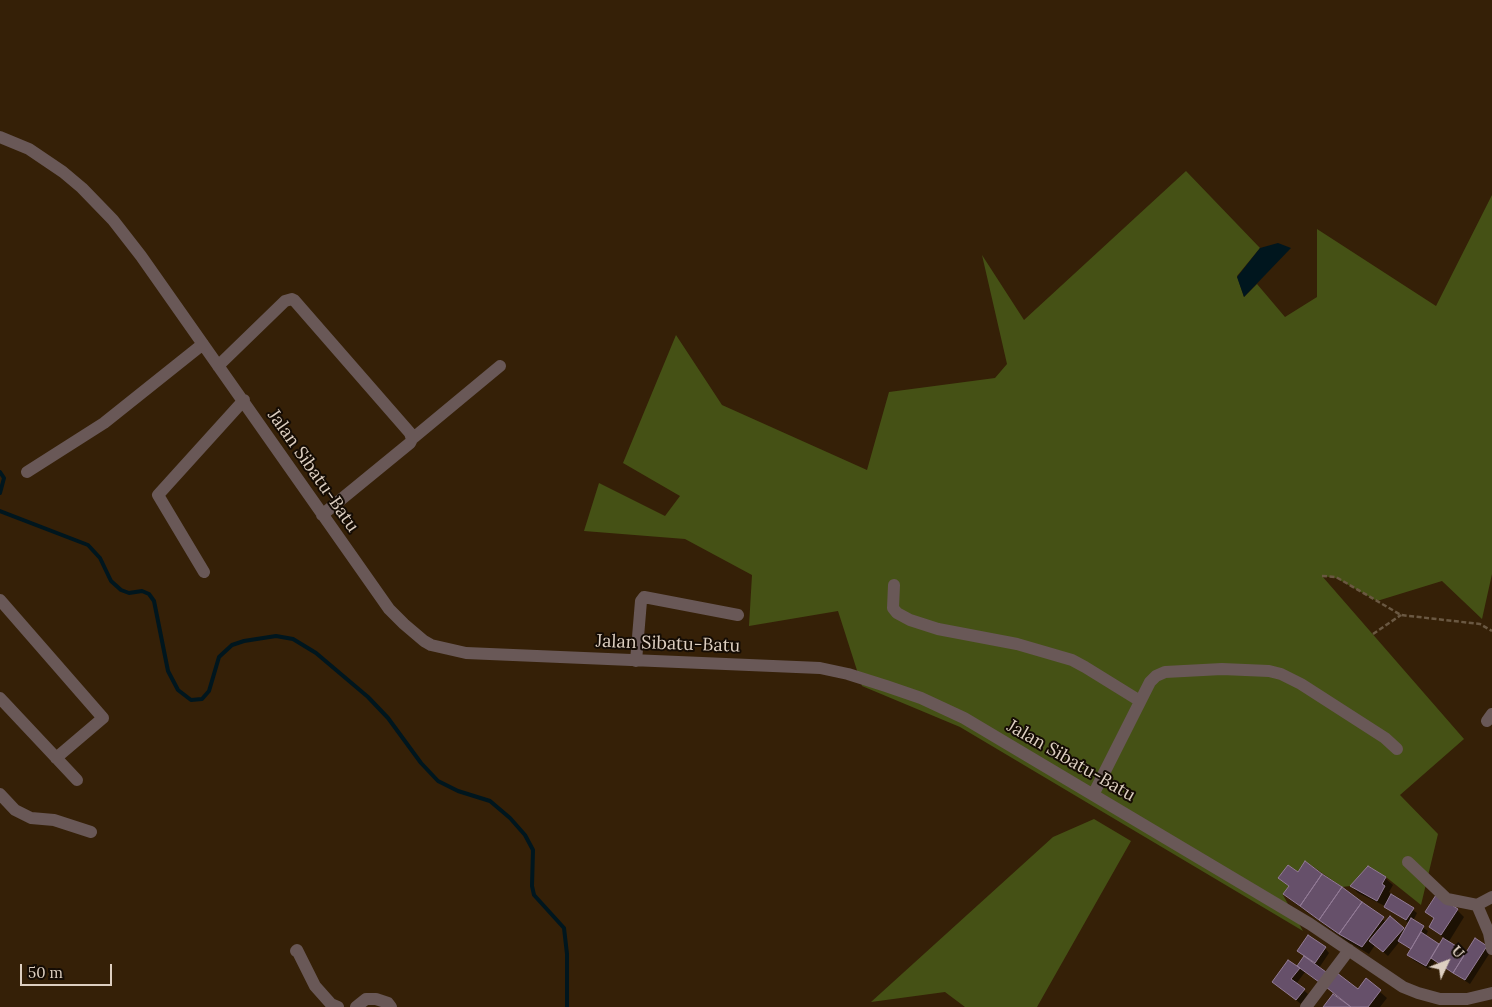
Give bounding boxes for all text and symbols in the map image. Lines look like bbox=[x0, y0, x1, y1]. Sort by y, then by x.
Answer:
street label: Jalan Sibatu-Batu bbox=[263, 406, 363, 536]
street label: Jalan Sibatu-Batu bbox=[595, 631, 741, 657]
street label: Jalan Sibatu-Batu bbox=[1003, 715, 1139, 807]
north arrow bbox=[1422, 937, 1472, 987]
text: U bbox=[1448, 942, 1468, 962]
scale bar bbox=[22, 954, 115, 986]
text: 50 m bbox=[28, 963, 63, 982]

